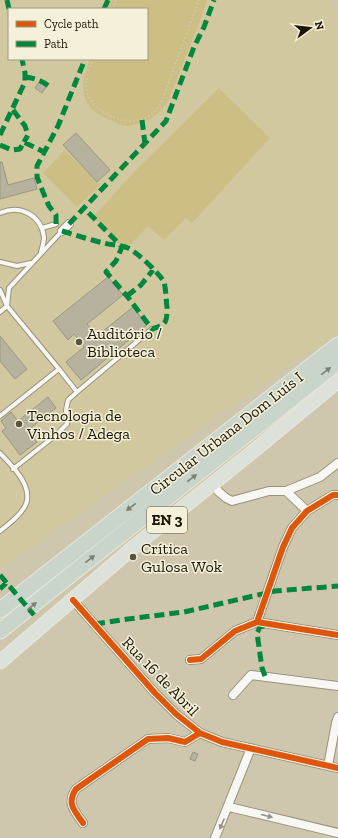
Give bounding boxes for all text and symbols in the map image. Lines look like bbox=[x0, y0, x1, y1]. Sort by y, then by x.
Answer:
legend bbox=[8, 8, 148, 60]
north arrow bbox=[290, 8, 330, 48]
text: Cycle path bbox=[44, 17, 99, 31]
text: N bbox=[312, 20, 327, 32]
text: Path bbox=[44, 37, 68, 51]
place label: Auditório / Biblioteca bbox=[87, 324, 163, 361]
marker: Auditório / Biblioteca bbox=[74, 337, 84, 347]
one-way arrow bbox=[321, 366, 332, 375]
street label: Circular Urbana Dom Luís I bbox=[146, 368, 307, 499]
place label: Tecnologia de Vinhos / Adega bbox=[26, 406, 130, 443]
marker: Tecnologia de Vinhos / Adega bbox=[14, 419, 24, 429]
one-way arrow bbox=[186, 473, 197, 482]
one-way arrow bbox=[126, 503, 137, 511]
road number: EN 3 bbox=[147, 507, 187, 533]
place label: Crítica Gulosa Wok bbox=[141, 539, 223, 576]
marker: Crítica Gulosa Wok bbox=[128, 552, 138, 562]
one-way arrow bbox=[84, 554, 95, 563]
one-way arrow bbox=[26, 601, 37, 610]
street label: Rua 16 de Abril bbox=[118, 633, 203, 720]
one-way arrow bbox=[261, 813, 273, 819]
one-way arrow bbox=[218, 818, 224, 830]

